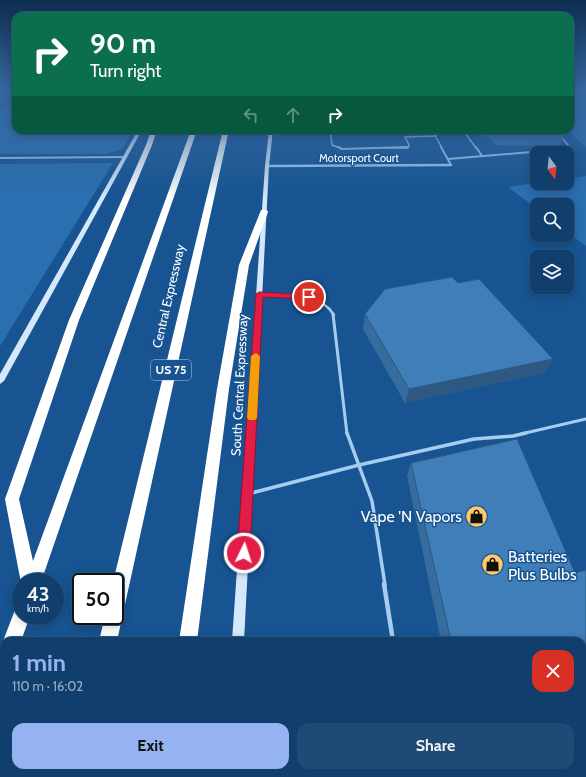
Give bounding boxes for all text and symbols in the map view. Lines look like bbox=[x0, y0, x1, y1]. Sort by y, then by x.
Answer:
text: 90 m bbox=[90, 26, 156, 60]
icon: right bbox=[24, 28, 76, 80]
text: Turn right bbox=[90, 60, 161, 82]
icon: left bbox=[240, 104, 262, 126]
icon: ahead bbox=[282, 104, 304, 126]
icon: right bbox=[324, 104, 346, 126]
north arrow bbox=[530, 146, 574, 190]
map controls bbox=[530, 146, 574, 294]
street label: Motorsport Court bbox=[319, 151, 399, 165]
button: search bbox=[530, 198, 574, 242]
street label: Central Expressway bbox=[148, 242, 188, 350]
button: layers bbox=[530, 250, 574, 294]
pin bbox=[292, 280, 326, 314]
icon: arrive bbox=[298, 286, 320, 308]
street label: South Central Expressway bbox=[227, 313, 251, 456]
road number: US 75 bbox=[151, 360, 191, 380]
shop icon: Vape 'N Vapors bbox=[464, 503, 490, 529]
place label: Vape 'N Vapors bbox=[361, 507, 462, 526]
position arrow bbox=[223, 532, 265, 574]
place label: Batteries Plus Bulbs bbox=[508, 547, 577, 584]
shop icon: Batteries Plus Bulbs bbox=[480, 552, 506, 578]
speed limit sign: 50 bbox=[72, 573, 124, 625]
text: 43 bbox=[26, 582, 50, 606]
text: km/h bbox=[27, 602, 49, 615]
text: 1 min bbox=[12, 648, 66, 677]
button: close bbox=[532, 650, 574, 692]
text: 110 m · 16:02 bbox=[12, 678, 83, 694]
button: Exit bbox=[12, 723, 289, 769]
button: Share bbox=[297, 723, 574, 769]

